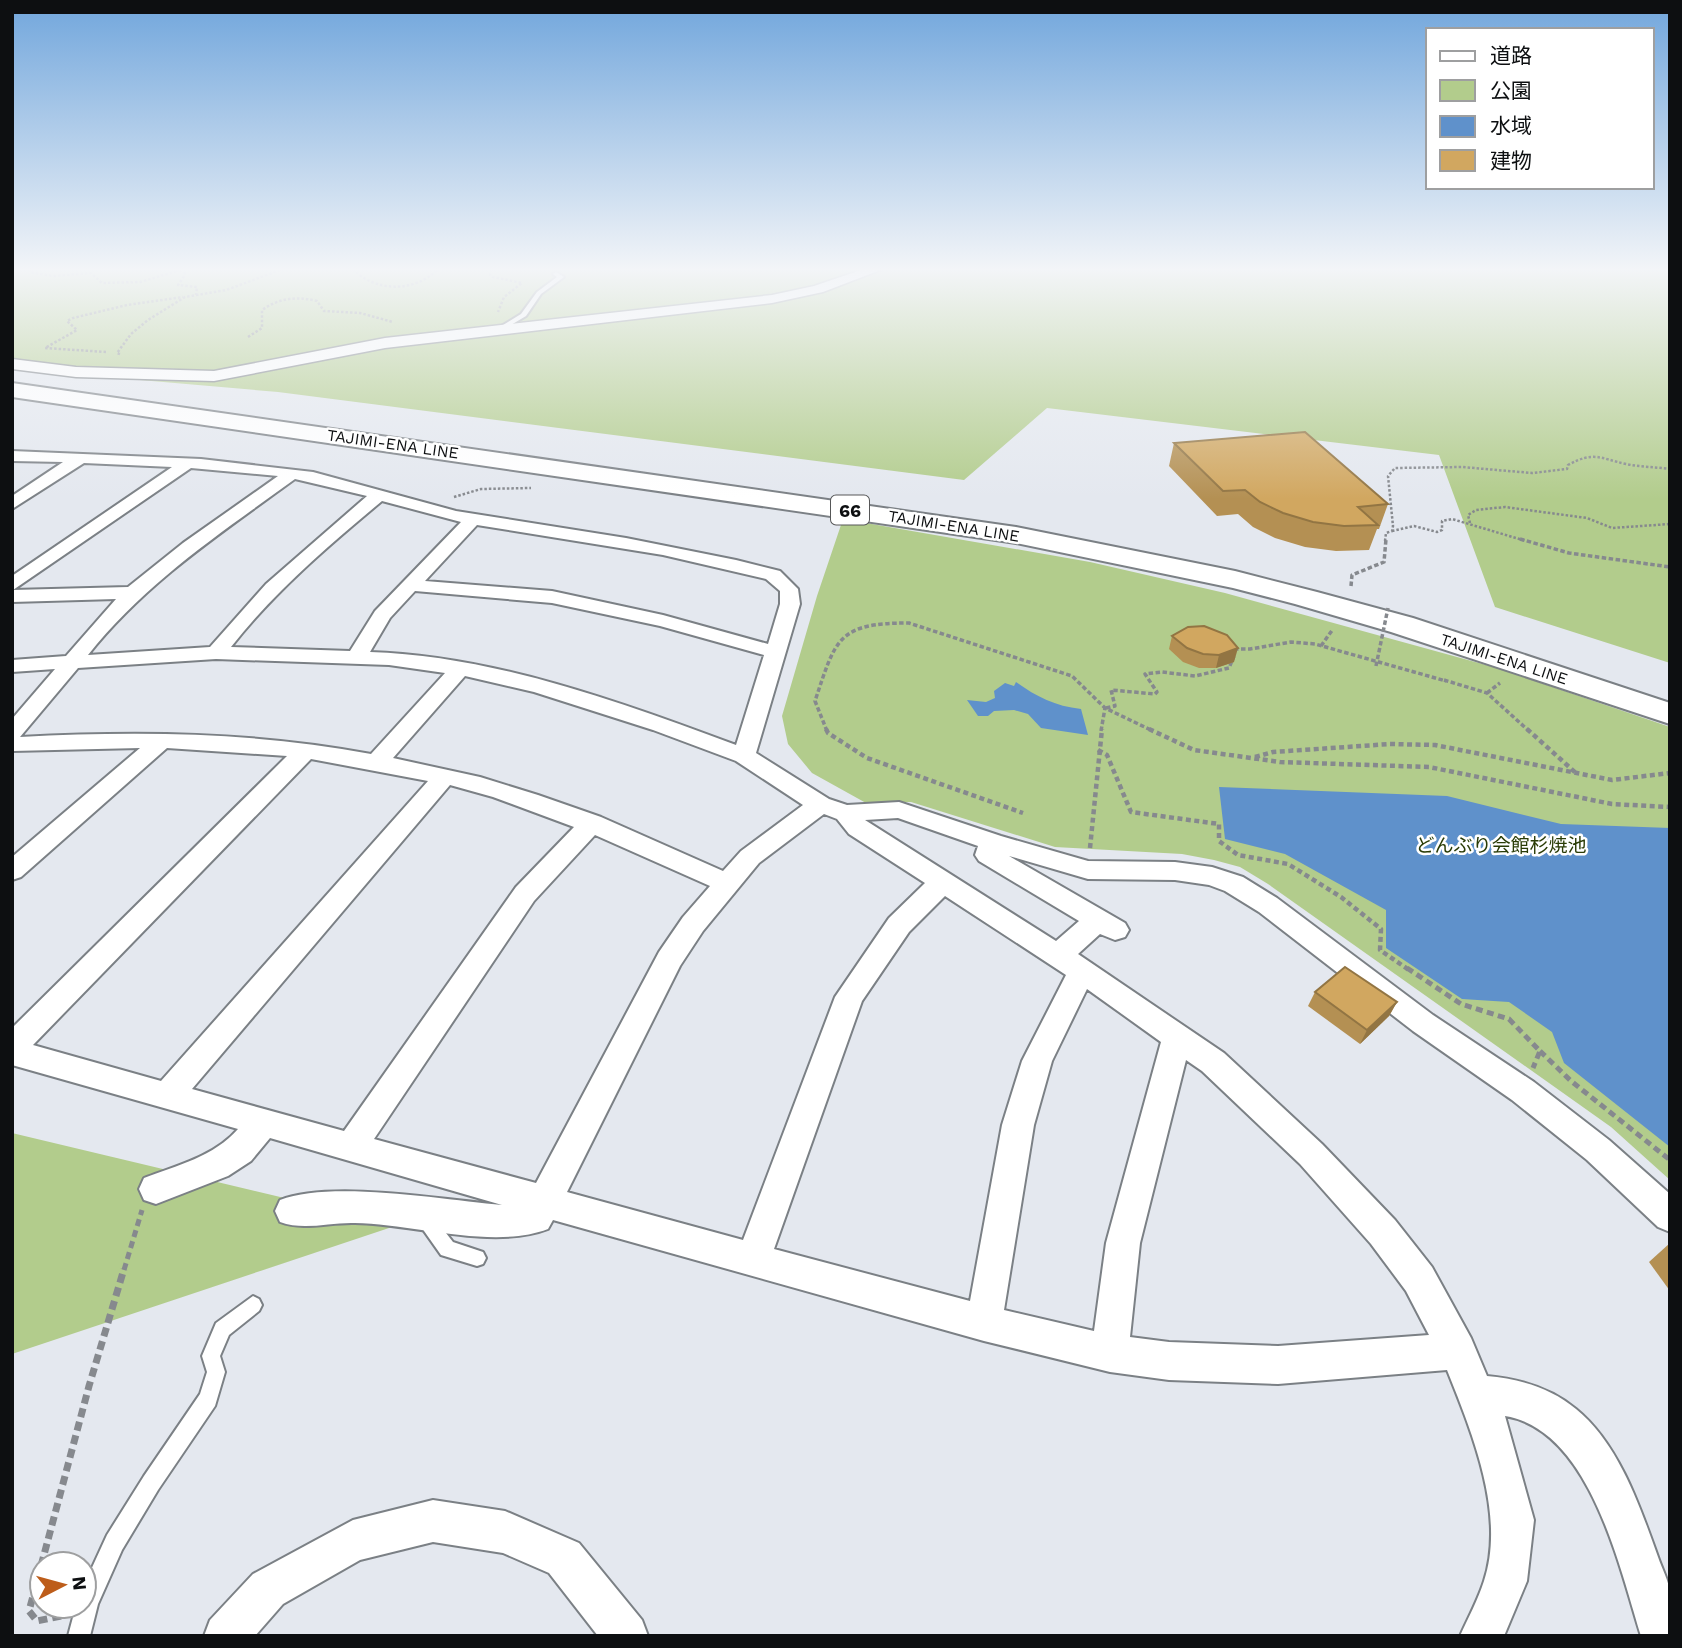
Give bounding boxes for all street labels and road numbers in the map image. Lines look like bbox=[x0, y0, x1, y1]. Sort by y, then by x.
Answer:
street label: TAJIMI-ENA LINE bbox=[326, 425, 460, 463]
road number: 66 bbox=[831, 496, 869, 524]
street label: TAJIMI-ENA LINE bbox=[887, 506, 1021, 546]
street label: TAJIMI-ENA LINE bbox=[1438, 629, 1570, 689]

